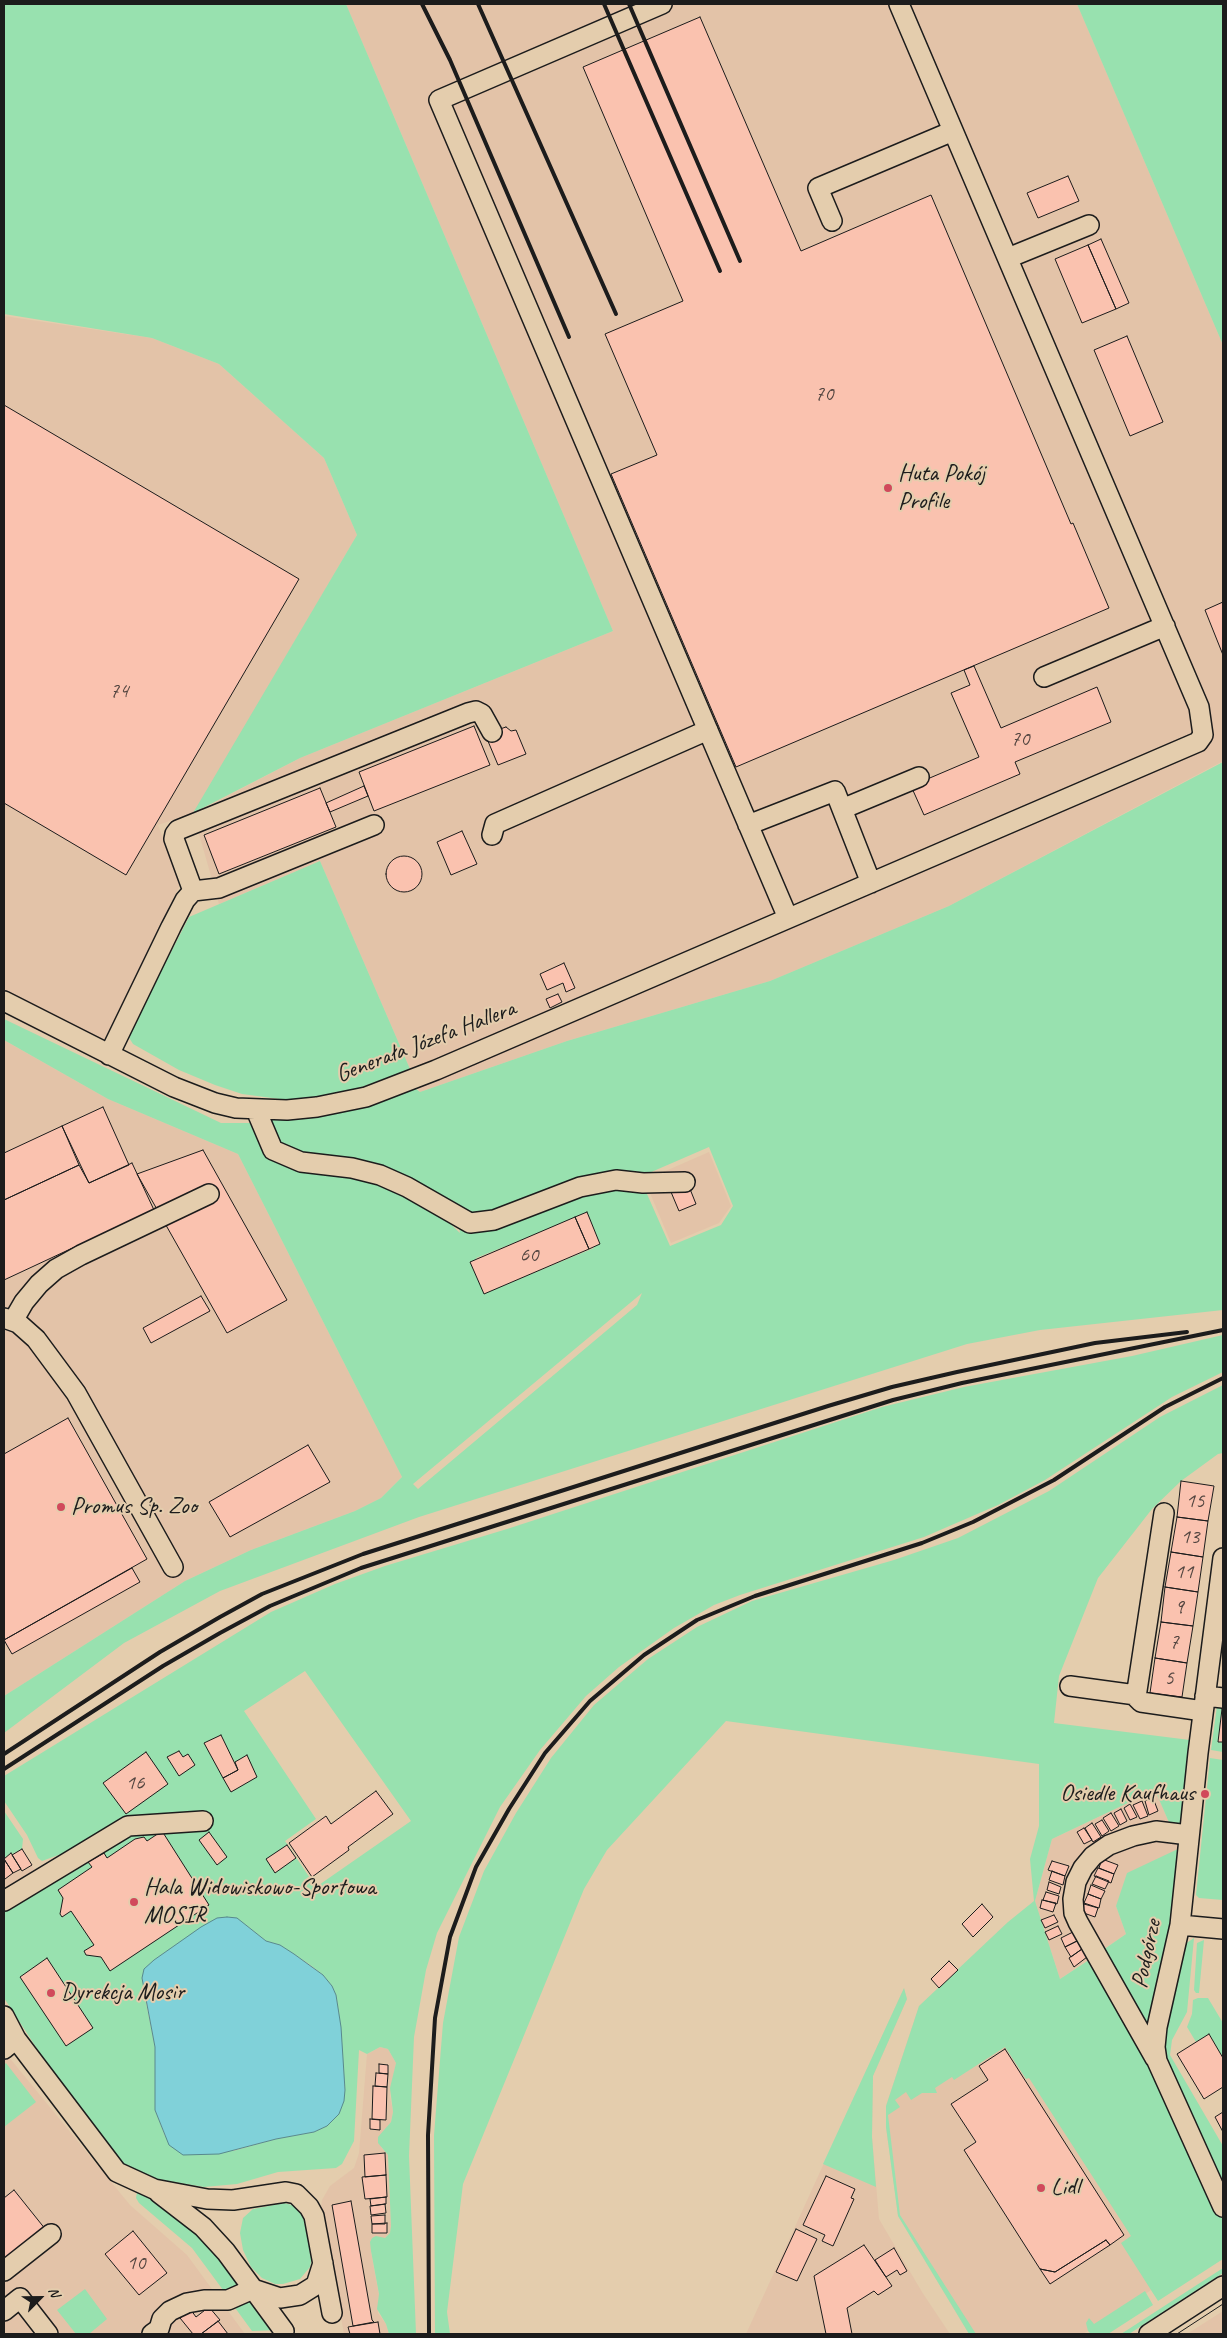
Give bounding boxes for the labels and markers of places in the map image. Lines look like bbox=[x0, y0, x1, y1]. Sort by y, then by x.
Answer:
place label: Huta Pokój Profile bbox=[898, 460, 985, 516]
marker: Huta Pokój Profile bbox=[882, 482, 894, 494]
place label: Promus Sp. Zoo bbox=[71, 1493, 197, 1521]
marker: Promus Sp. Zoo bbox=[55, 1501, 67, 1513]
place label: Osiedle Kaufhaus bbox=[1060, 1780, 1195, 1808]
marker: Osiedle Kaufhaus bbox=[1199, 1788, 1211, 1800]
place label: Hala Widowiskowo-Sportowa MOSIR bbox=[144, 1874, 376, 1930]
marker: Hala Widowiskowo-Sportowa MOSIR bbox=[128, 1896, 140, 1908]
place label: Dyrekcja Mosir bbox=[61, 1979, 184, 2007]
marker: Dyrekcja Mosir bbox=[45, 1987, 57, 1999]
place label: Lidl bbox=[1051, 2174, 1079, 2202]
marker: Lidl bbox=[1035, 2182, 1047, 2194]

